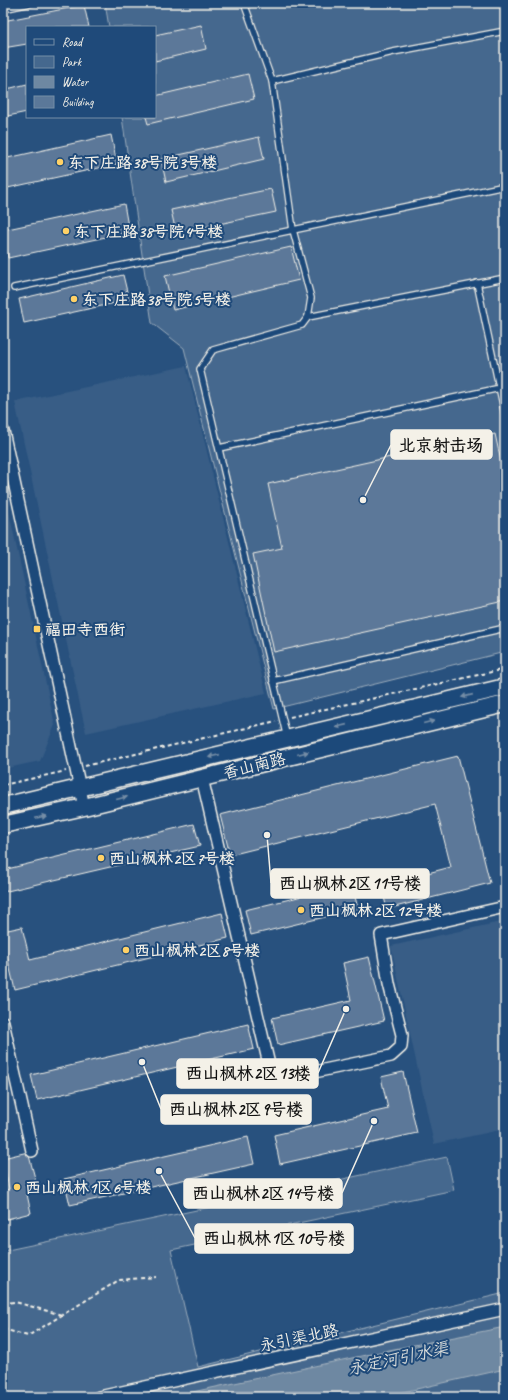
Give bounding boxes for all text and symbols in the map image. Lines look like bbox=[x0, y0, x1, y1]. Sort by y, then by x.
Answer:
legend bbox=[26, 26, 156, 118]
text: Road bbox=[62, 34, 84, 50]
text: Park bbox=[62, 54, 83, 70]
text: Water bbox=[62, 74, 90, 90]
text: Building bbox=[62, 94, 94, 110]
place label: 东下庄路38号院3号楼 bbox=[68, 153, 218, 173]
marker: 东下庄路38号院3号楼 bbox=[55, 157, 65, 167]
place label: 东下庄路38号院4号楼 bbox=[74, 222, 224, 242]
marker: 东下庄路38号院4号楼 bbox=[61, 226, 71, 236]
place label: 东下庄路38号院5号楼 bbox=[82, 290, 231, 310]
marker: 东下庄路38号院5号楼 bbox=[69, 294, 79, 304]
callout: 北京射击场 bbox=[391, 430, 492, 459]
text: 北京射击场 bbox=[399, 435, 484, 456]
place label: 福田寺西街 bbox=[45, 620, 125, 640]
marker: 福田寺西街 bbox=[32, 624, 42, 634]
one-way arrow bbox=[461, 693, 473, 699]
one-way arrow bbox=[423, 719, 435, 725]
one-way arrow bbox=[334, 723, 347, 729]
street label: 香山南路 bbox=[221, 749, 288, 783]
one-way arrow bbox=[296, 750, 309, 756]
one-way arrow bbox=[208, 753, 220, 759]
one-way arrow bbox=[116, 795, 128, 801]
one-way arrow bbox=[35, 813, 47, 819]
place label: 西山枫林2区7号楼 bbox=[109, 849, 235, 869]
marker: 西山枫林2区7号楼 bbox=[96, 853, 106, 863]
callout: 西山枫林2区11号楼 bbox=[271, 869, 429, 898]
text: 西山枫林2区11号楼 bbox=[279, 873, 421, 894]
place label: 西山枫林2区12号楼 bbox=[309, 901, 443, 921]
marker: 西山枫林2区12号楼 bbox=[296, 905, 306, 915]
place label: 西山枫林2区8号楼 bbox=[134, 941, 260, 961]
marker: 西山枫林2区8号楼 bbox=[121, 945, 131, 955]
callout: 西山枫林2区13楼 bbox=[177, 1059, 318, 1088]
text: 西山枫林2区13楼 bbox=[186, 1063, 310, 1084]
callout: 西山枫林2区9号楼 bbox=[161, 1095, 311, 1124]
text: 西山枫林2区9号楼 bbox=[169, 1099, 303, 1120]
place label: 西山枫林1区6号楼 bbox=[25, 1178, 152, 1198]
callout: 西山枫林2区14号楼 bbox=[184, 1179, 342, 1208]
marker: 西山枫林1区6号楼 bbox=[12, 1182, 22, 1192]
text: 西山枫林2区14号楼 bbox=[192, 1183, 334, 1204]
callout: 西山枫林1区10号楼 bbox=[195, 1224, 353, 1253]
text: 西山枫林1区10号楼 bbox=[203, 1228, 345, 1249]
street label: 永引渠北路 bbox=[258, 1320, 340, 1356]
water label: 永定河引水渠 bbox=[346, 1337, 452, 1379]

